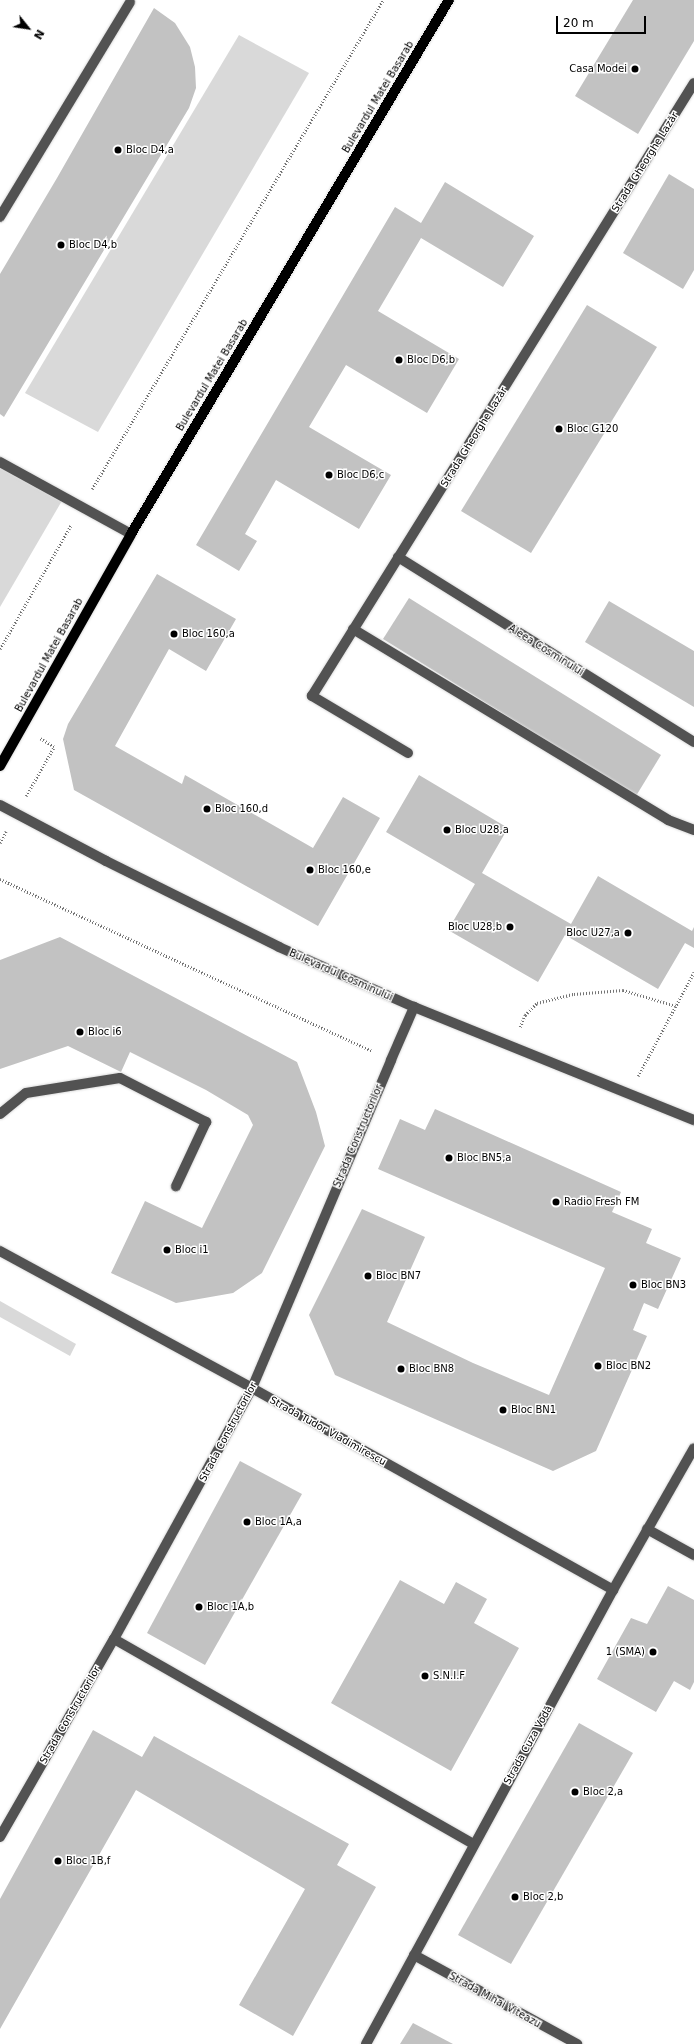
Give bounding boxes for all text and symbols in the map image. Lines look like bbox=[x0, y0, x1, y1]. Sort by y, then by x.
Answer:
north arrow bbox=[8, 8, 48, 48]
scale bar bbox=[558, 8, 648, 34]
text: 20 m bbox=[563, 16, 594, 30]
text: N bbox=[31, 27, 47, 41]
street label: Bulevardul Matei Basarab bbox=[340, 39, 416, 155]
place label: Casa Modei bbox=[569, 63, 627, 75]
marker: Casa Modei bbox=[630, 64, 640, 74]
street label: Strada Gheorghe Lazăr bbox=[609, 110, 681, 214]
place label: Bloc D4,a bbox=[126, 144, 174, 156]
marker: Bloc D4,a bbox=[113, 145, 123, 155]
place label: Bloc D4,b bbox=[69, 239, 117, 251]
marker: Bloc D4,b bbox=[56, 240, 66, 250]
street label: Bulevardul Matei Basarab bbox=[174, 317, 250, 433]
place label: Bloc D6,b bbox=[407, 354, 455, 366]
marker: Bloc D6,b bbox=[394, 355, 404, 365]
street label: Strada Gheorghe Lazăr bbox=[438, 385, 510, 489]
place label: Bloc G120 bbox=[567, 423, 618, 435]
marker: Bloc G120 bbox=[554, 424, 564, 434]
place label: Bloc D6,c bbox=[337, 469, 384, 481]
marker: Bloc D6,c bbox=[324, 470, 334, 480]
street label: Bulevardul Matei Basarab bbox=[13, 596, 85, 714]
street label: Aleea Cosminului bbox=[506, 622, 586, 678]
place label: Bloc 160,a bbox=[182, 628, 235, 640]
marker: Bloc 160,a bbox=[169, 629, 179, 639]
place label: Bloc 160,d bbox=[215, 803, 268, 815]
marker: Bloc 160,d bbox=[202, 804, 212, 814]
place label: Bloc U28,a bbox=[455, 824, 509, 836]
marker: Bloc U28,a bbox=[442, 825, 452, 835]
place label: Bloc 160,e bbox=[318, 864, 371, 876]
marker: Bloc 160,e bbox=[305, 865, 315, 875]
place label: Bloc U28,b bbox=[448, 921, 502, 933]
marker: Bloc U28,b bbox=[505, 922, 515, 932]
place label: Bloc U27,a bbox=[566, 927, 620, 939]
marker: Bloc U27,a bbox=[623, 928, 633, 938]
street label: Bulevardul Cosminului bbox=[287, 947, 395, 1003]
place label: Bloc i6 bbox=[88, 1026, 122, 1038]
marker: Bloc i6 bbox=[75, 1027, 85, 1037]
street label: Strada Constructorilor bbox=[331, 1083, 385, 1189]
place label: Bloc BN5,a bbox=[457, 1152, 511, 1164]
marker: Bloc BN5,a bbox=[444, 1153, 454, 1163]
place label: Radio Fresh FM bbox=[564, 1196, 639, 1208]
marker: Radio Fresh FM bbox=[551, 1197, 561, 1207]
place label: Bloc i1 bbox=[175, 1244, 209, 1256]
marker: Bloc i1 bbox=[162, 1245, 172, 1255]
place label: Bloc BN7 bbox=[376, 1270, 421, 1282]
marker: Bloc BN7 bbox=[363, 1271, 373, 1281]
place label: Bloc BN3 bbox=[641, 1279, 686, 1291]
marker: Bloc BN3 bbox=[628, 1280, 638, 1290]
place label: Bloc BN2 bbox=[606, 1360, 651, 1372]
marker: Bloc BN2 bbox=[593, 1361, 603, 1371]
place label: Bloc BN8 bbox=[409, 1363, 454, 1375]
marker: Bloc BN8 bbox=[396, 1364, 406, 1374]
street label: Strada Constructorilor bbox=[197, 1380, 259, 1484]
street label: Strada Tudor Vladimirescu bbox=[268, 1394, 388, 1468]
place label: Bloc BN1 bbox=[511, 1404, 556, 1416]
marker: Bloc BN1 bbox=[498, 1405, 508, 1415]
place label: Bloc 1A,a bbox=[255, 1516, 302, 1528]
marker: Bloc 1A,a bbox=[242, 1517, 252, 1527]
place label: Bloc 1A,b bbox=[207, 1601, 254, 1613]
marker: Bloc 1A,b bbox=[194, 1602, 204, 1612]
place label: 1 (SMA) bbox=[606, 1646, 645, 1658]
marker: 1 (SMA) bbox=[648, 1647, 658, 1657]
street label: Strada Constructorilor bbox=[37, 1664, 103, 1766]
place label: S.N.I.F bbox=[433, 1670, 465, 1682]
marker: S.N.I.F bbox=[420, 1671, 430, 1681]
street label: Strada Cuza Vodă bbox=[501, 1703, 555, 1787]
place label: Bloc 2,a bbox=[583, 1786, 623, 1798]
marker: Bloc 2,a bbox=[570, 1787, 580, 1797]
place label: Bloc 1B,f bbox=[66, 1855, 110, 1867]
marker: Bloc 1B,f bbox=[53, 1856, 63, 1866]
place label: Bloc 2,b bbox=[523, 1891, 563, 1903]
marker: Bloc 2,b bbox=[510, 1892, 520, 1902]
street label: Strada Mihai Viteazu bbox=[447, 1970, 543, 2030]

